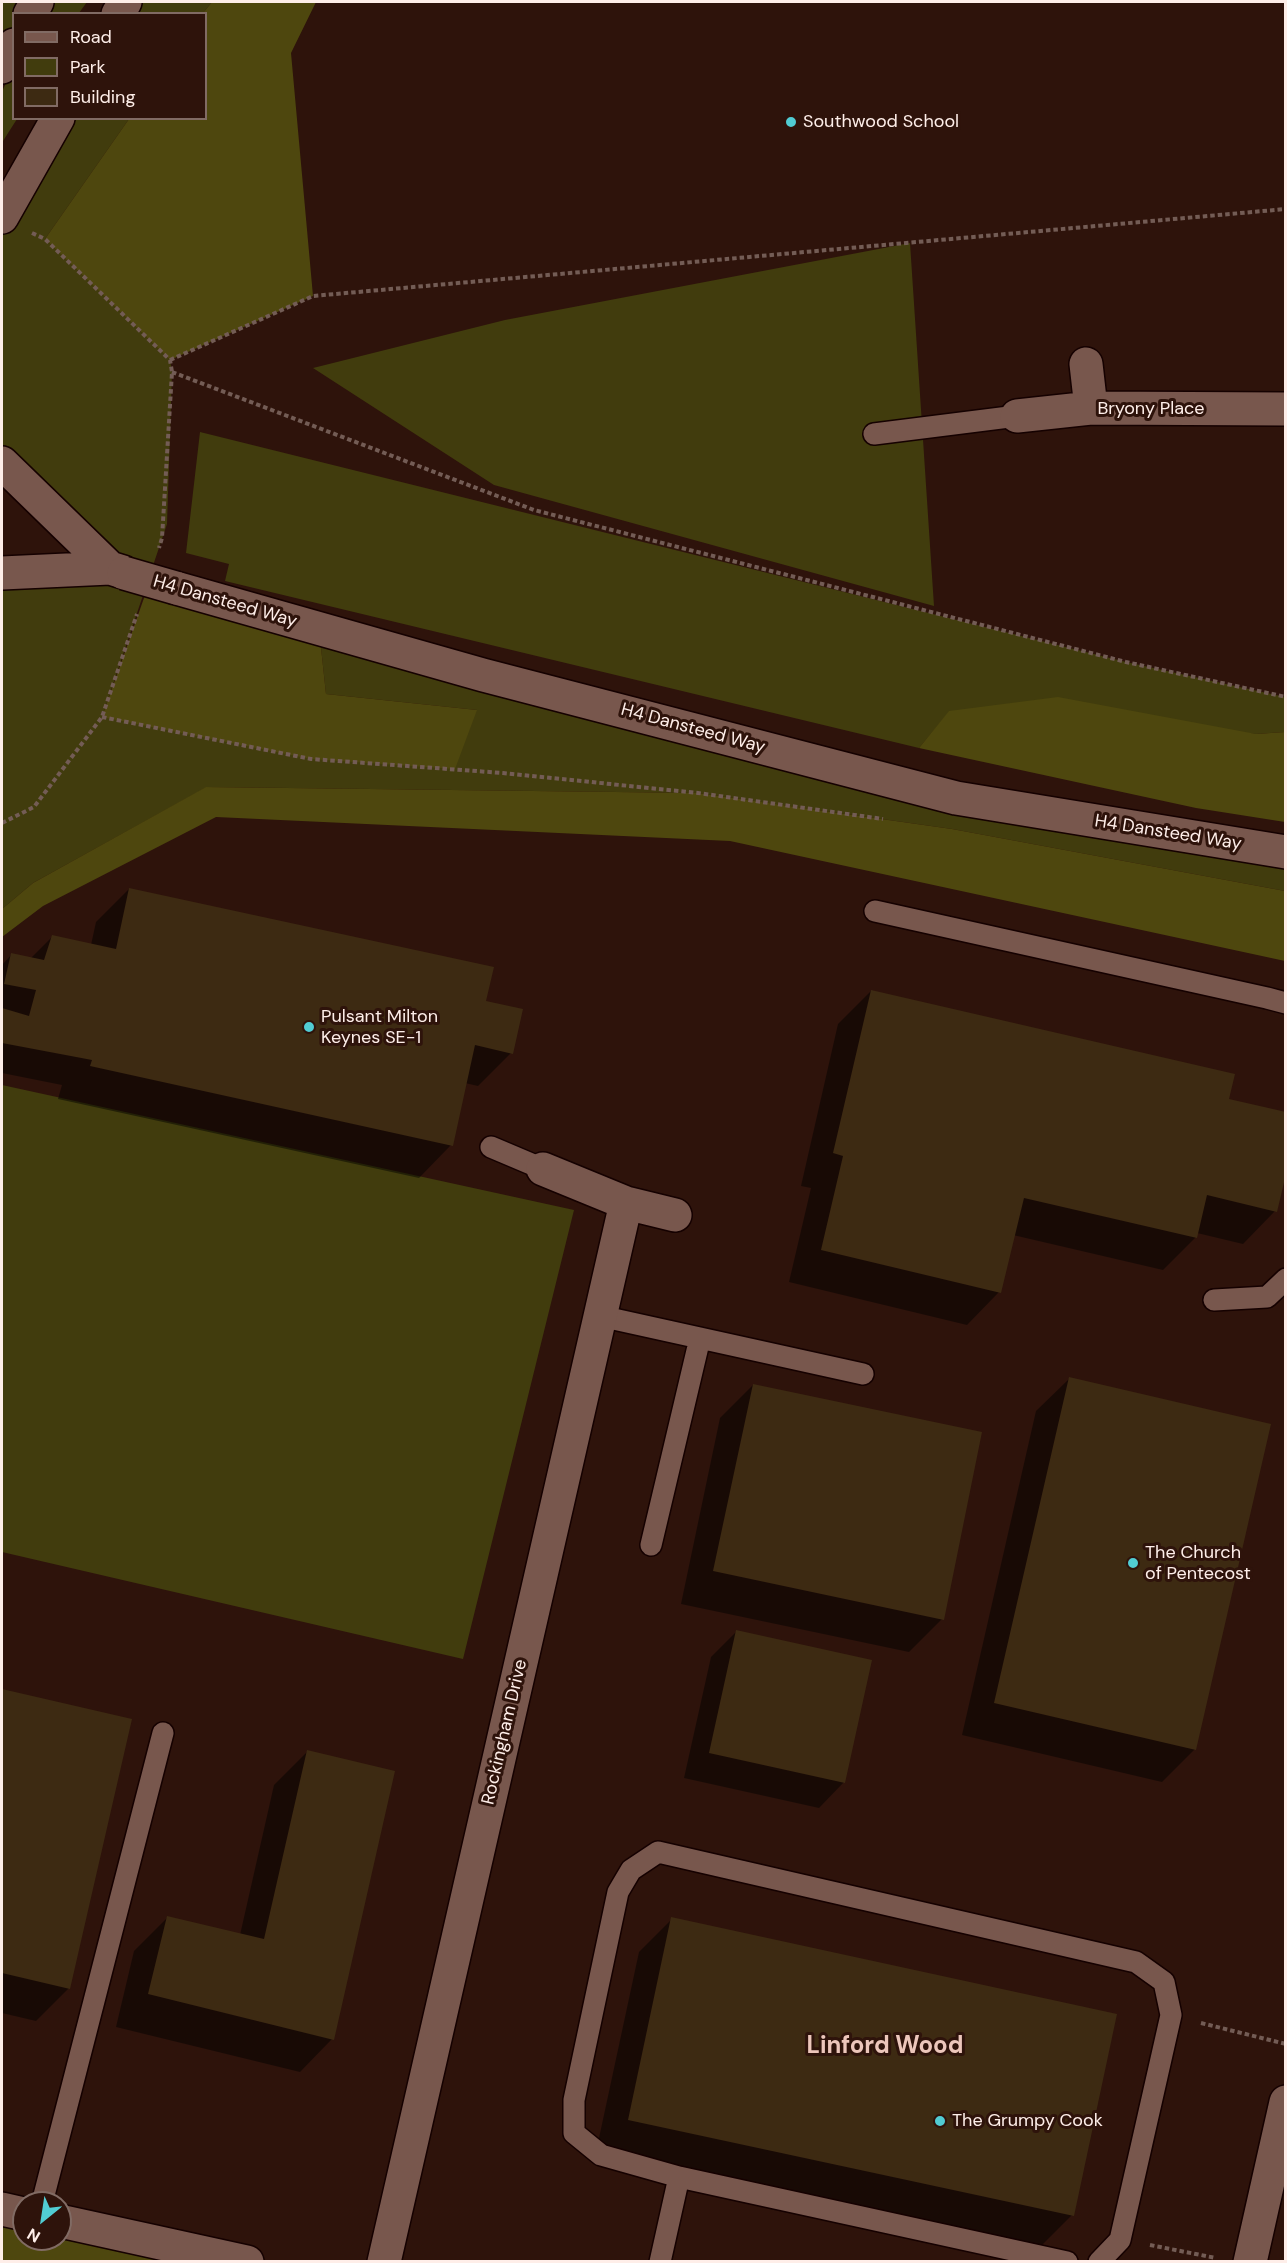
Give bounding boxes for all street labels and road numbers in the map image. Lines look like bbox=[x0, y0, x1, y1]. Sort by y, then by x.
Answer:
street label: Bryony Place bbox=[1098, 398, 1204, 420]
street label: H4 Dansteed Way bbox=[151, 571, 299, 633]
street label: H4 Dansteed Way bbox=[618, 699, 768, 759]
street label: H4 Dansteed Way bbox=[1093, 811, 1243, 855]
street label: Rockingham Drive bbox=[478, 1657, 532, 1807]

